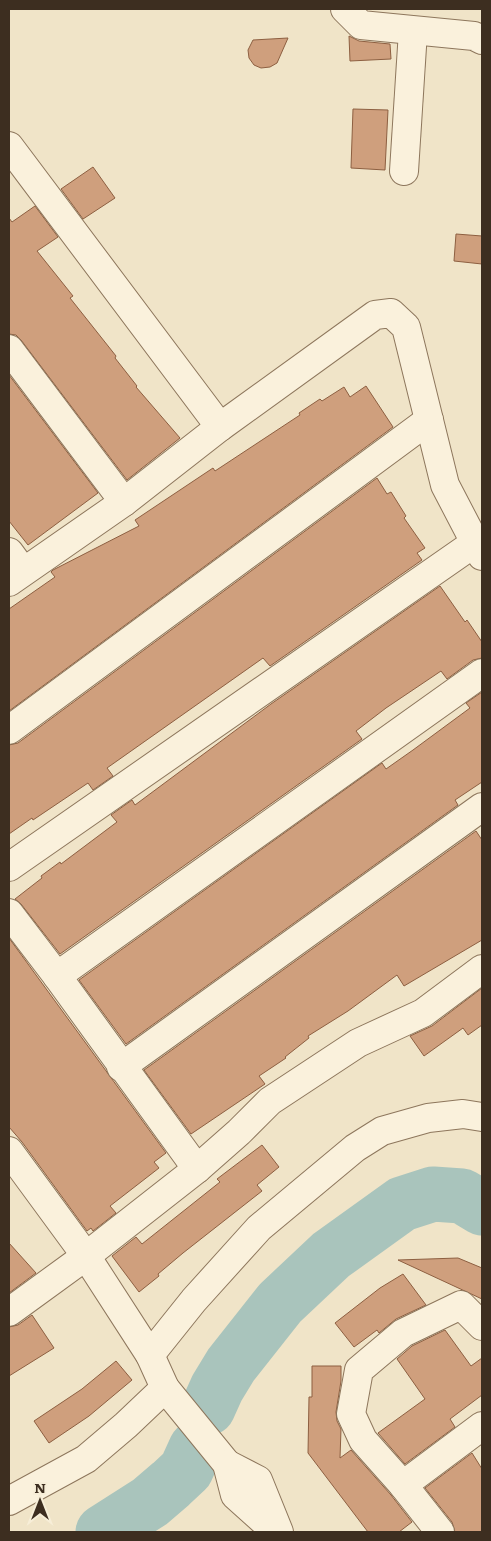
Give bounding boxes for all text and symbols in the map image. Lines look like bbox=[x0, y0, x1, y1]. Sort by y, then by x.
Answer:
north arrow bbox=[15, 1476, 65, 1526]
text: N bbox=[34, 1477, 46, 1497]

